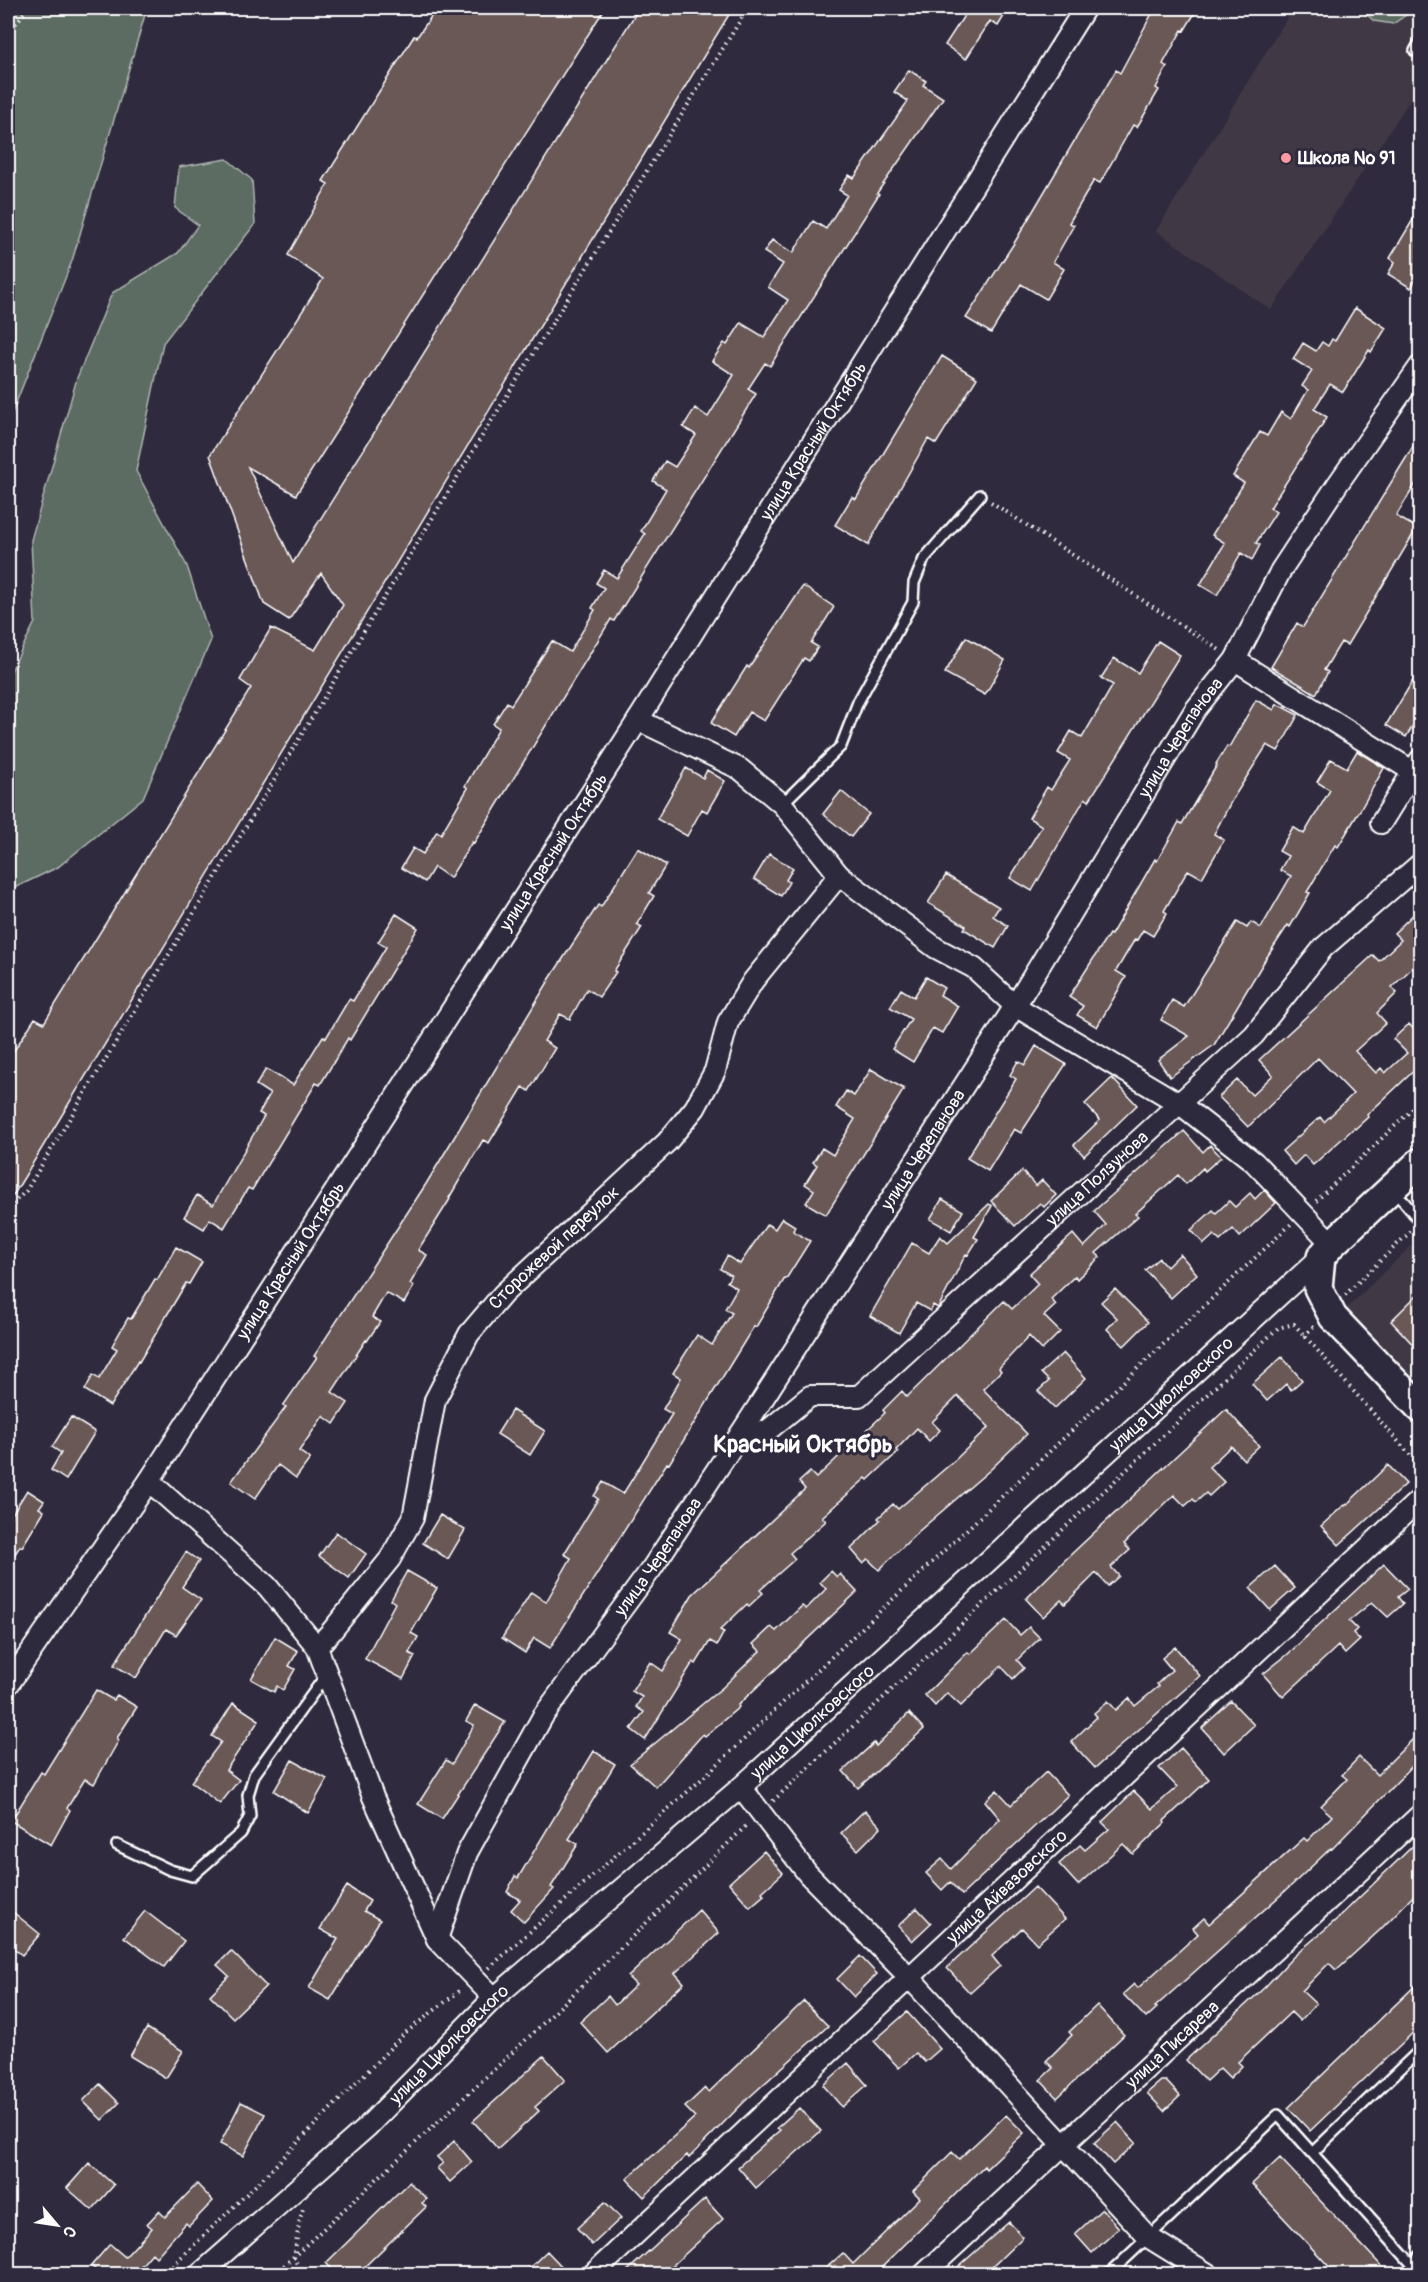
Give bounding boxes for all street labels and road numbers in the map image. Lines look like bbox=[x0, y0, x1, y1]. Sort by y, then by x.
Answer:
street label: улица Красный Октябрь bbox=[754, 357, 872, 526]
street label: улица Черепанова bbox=[1132, 673, 1228, 803]
street label: улица Красный Октябрь bbox=[494, 768, 613, 936]
street label: улица Черепанова bbox=[875, 1085, 970, 1215]
street label: улица Ползунова bbox=[1040, 1126, 1153, 1232]
street label: улица Красный Октябрь bbox=[231, 1177, 350, 1345]
street label: Сторожевой переулок bbox=[483, 1181, 624, 1314]
street label: улица Циолковского bbox=[1103, 1331, 1238, 1457]
street label: улица Черепанова bbox=[608, 1493, 707, 1622]
street label: улица Циолковского bbox=[745, 1659, 880, 1785]
street label: улица Айвазовского bbox=[941, 1824, 1072, 1949]
street label: улица Циолковского bbox=[384, 1979, 514, 2110]
street label: улица Писарева bbox=[1120, 1995, 1224, 2094]

